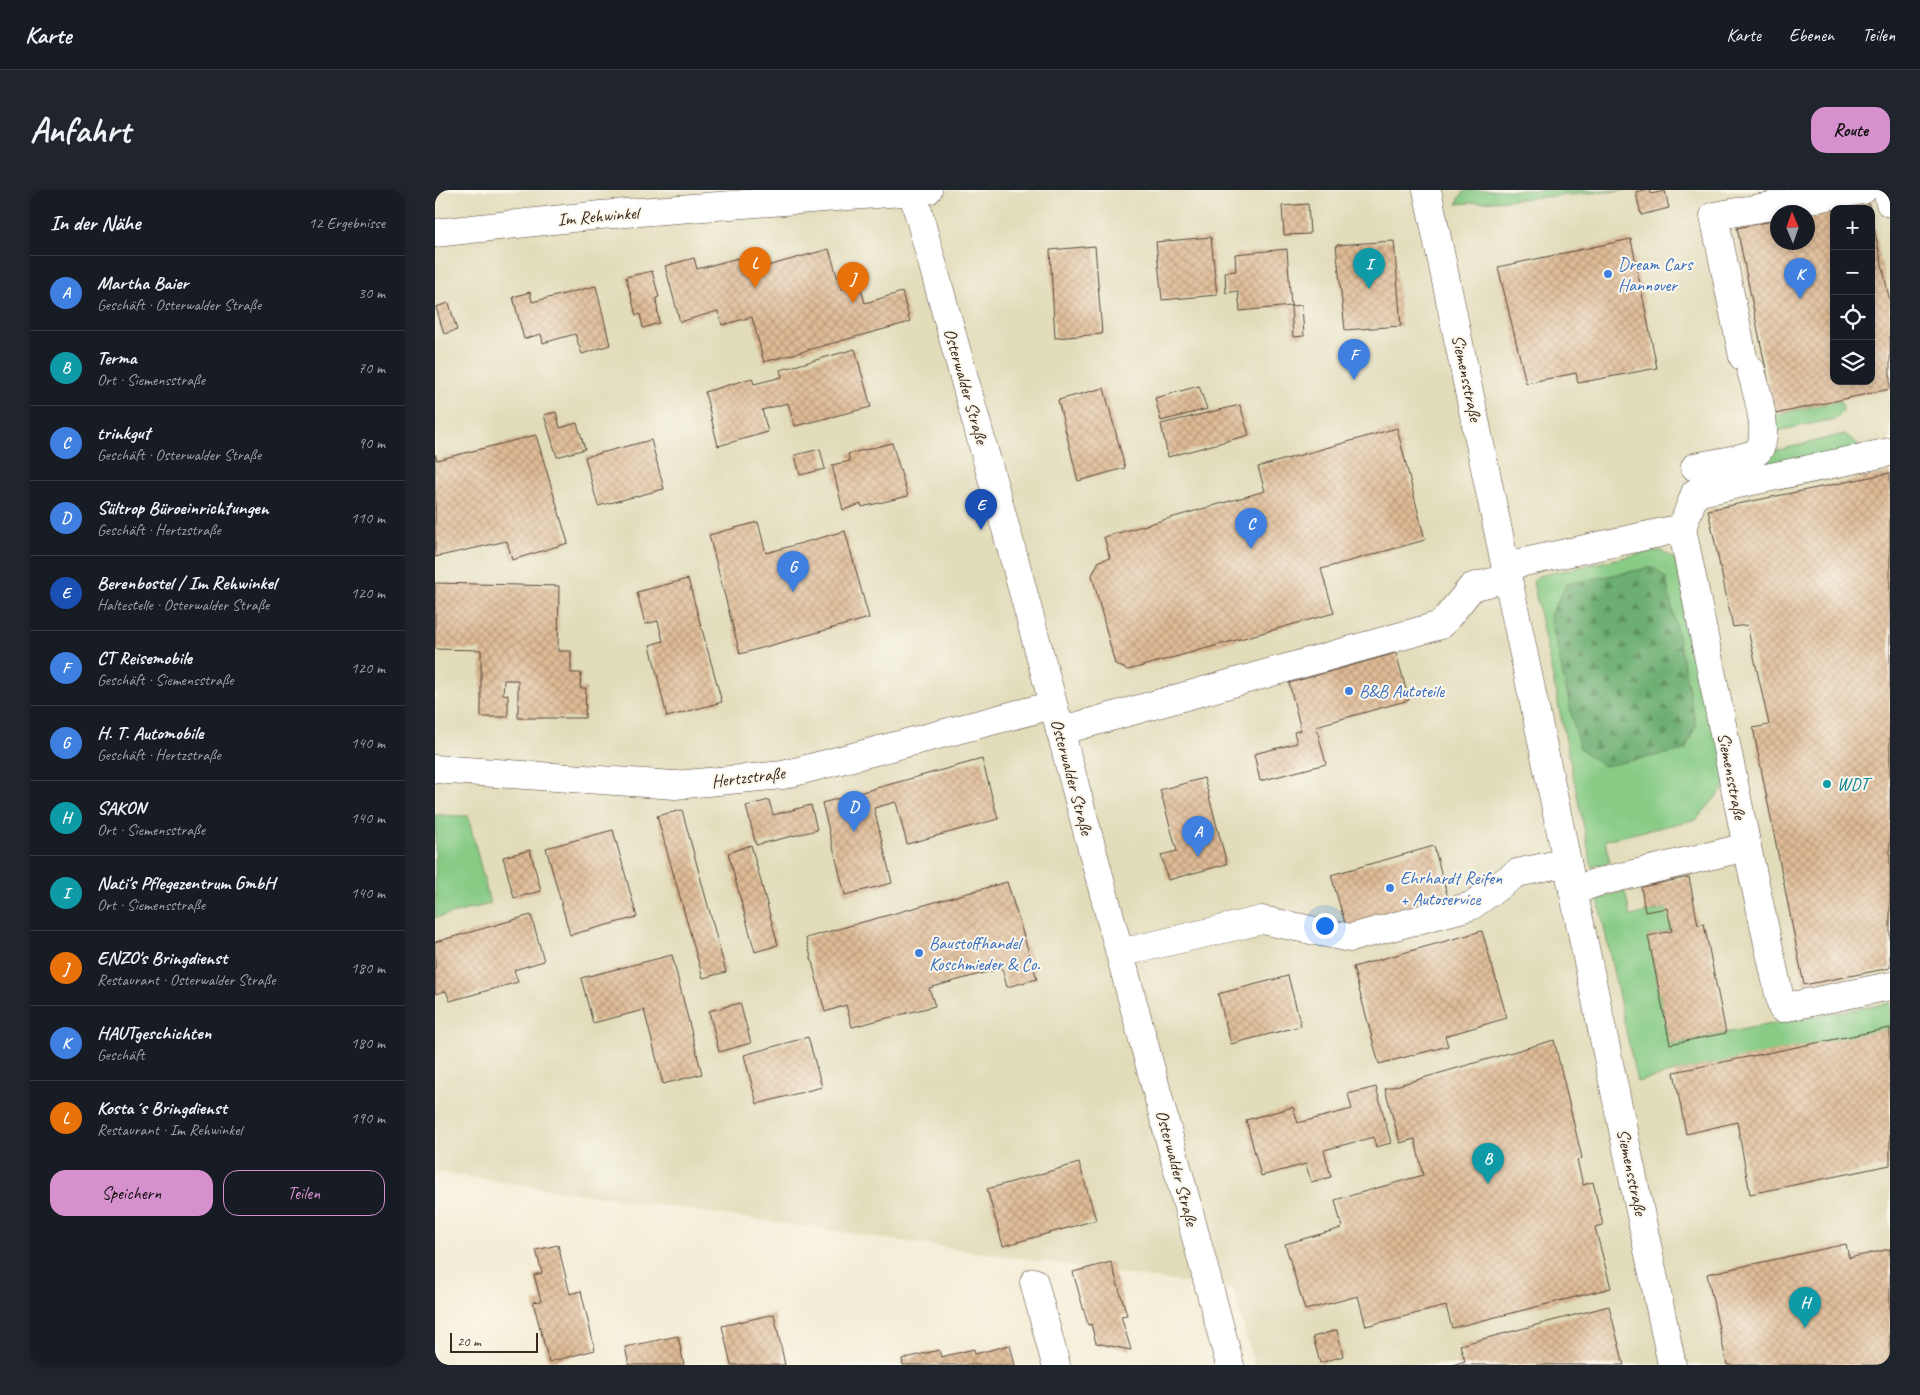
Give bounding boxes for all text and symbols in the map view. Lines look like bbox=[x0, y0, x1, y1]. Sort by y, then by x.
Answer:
text: Karte bbox=[25, 20, 72, 50]
text: Karte bbox=[1726, 24, 1761, 46]
text: Ebenen bbox=[1789, 24, 1834, 46]
text: Teilen bbox=[1862, 24, 1895, 46]
button: Route bbox=[1811, 107, 1890, 153]
text: Anfahrt bbox=[30, 108, 130, 153]
street label: Im Rehwinkel bbox=[557, 201, 642, 231]
north arrow bbox=[1770, 205, 1815, 250]
map controls bbox=[1830, 205, 1875, 385]
button: + bbox=[1830, 205, 1875, 250]
text: In der Nähe bbox=[50, 210, 140, 236]
text: 12 Ergebnisse bbox=[308, 213, 385, 233]
pin: L bbox=[739, 247, 771, 288]
pin: I bbox=[1353, 248, 1385, 289]
button: − bbox=[1830, 250, 1875, 295]
place label: Dream Cars Hannover bbox=[1618, 253, 1694, 296]
pin: K bbox=[1784, 258, 1816, 299]
pin: J bbox=[837, 262, 869, 303]
marker: Dream Cars Hannover bbox=[1602, 268, 1614, 280]
text: Martha Baier bbox=[97, 271, 188, 295]
text: A bbox=[62, 283, 70, 303]
text: 30 m bbox=[358, 283, 385, 303]
text: Geschäft · Osterwalder Straße bbox=[97, 295, 261, 315]
button: locate bbox=[1830, 295, 1875, 340]
street label: Osterwalder Straße bbox=[939, 326, 993, 447]
street label: Siemensstraße bbox=[1447, 333, 1487, 424]
pin: F bbox=[1338, 339, 1370, 380]
button: layers bbox=[1830, 340, 1875, 385]
text: Terma bbox=[97, 346, 137, 370]
text: B bbox=[62, 358, 70, 378]
text: 70 m bbox=[358, 358, 385, 378]
text: Ort · Siemensstraße bbox=[97, 370, 205, 390]
text: trinkgut bbox=[97, 421, 150, 445]
text: C bbox=[62, 433, 70, 453]
text: 90 m bbox=[358, 433, 385, 453]
text: Geschäft · Osterwalder Straße bbox=[97, 445, 261, 465]
pin: E bbox=[965, 489, 997, 530]
text: Sültrop Büroeinrichtungen bbox=[97, 496, 268, 520]
text: D bbox=[61, 508, 71, 528]
text: 110 m bbox=[351, 508, 385, 528]
pin: C bbox=[1235, 508, 1267, 549]
text: Geschäft · Hertzstraße bbox=[97, 520, 221, 540]
pin: G bbox=[777, 551, 809, 592]
text: Berenbostel / Im Rehwinkel bbox=[97, 571, 276, 595]
text: E bbox=[62, 583, 70, 603]
text: 120 m bbox=[351, 583, 385, 603]
text: Haltestelle · Osterwalder Straße bbox=[97, 595, 269, 615]
text: CT Reisemobile bbox=[97, 646, 192, 670]
text: F bbox=[62, 658, 70, 678]
text: 120 m bbox=[351, 658, 385, 678]
text: Geschäft · Siemensstraße bbox=[97, 670, 234, 690]
place label: B&B Autoteile bbox=[1359, 680, 1445, 702]
marker: B&B Autoteile bbox=[1343, 685, 1355, 697]
street label: Osterwalder Straße bbox=[1046, 717, 1098, 838]
text: H. T. Automobile bbox=[97, 721, 203, 745]
street label: Siemensstraße bbox=[1713, 731, 1751, 822]
text: G bbox=[62, 733, 70, 753]
text: 140 m bbox=[351, 733, 385, 753]
text: Geschäft · Hertzstraße bbox=[97, 745, 221, 765]
street label: Hertzstraße bbox=[710, 761, 787, 792]
place label: WDT bbox=[1837, 773, 1873, 795]
marker: WDT bbox=[1821, 778, 1833, 790]
pin: D bbox=[838, 791, 870, 832]
text: SAKON bbox=[97, 796, 146, 820]
text: H bbox=[61, 808, 71, 828]
text: 140 m bbox=[351, 808, 385, 828]
pin: A bbox=[1182, 816, 1214, 857]
text: Ort · Siemensstraße bbox=[97, 820, 205, 840]
place label: Ehrhardt Reifen + Autoservice bbox=[1400, 867, 1503, 910]
text: Nati's Pflegezentrum GmbH bbox=[97, 871, 275, 895]
marker: Ehrhardt Reifen + Autoservice bbox=[1384, 882, 1396, 894]
text: I bbox=[63, 883, 69, 903]
text: 140 m bbox=[351, 883, 385, 903]
text: Ort · Siemensstraße bbox=[97, 895, 205, 915]
your location bbox=[1312, 913, 1338, 939]
place label: Baustoffhandel Koschmieder & Co. bbox=[929, 932, 1040, 975]
text: ENZO's Bringdienst bbox=[97, 946, 227, 970]
marker: Baustoffhandel Koschmieder & Co. bbox=[913, 947, 925, 959]
text: J bbox=[63, 958, 69, 978]
text: 180 m bbox=[351, 958, 385, 978]
text: Restaurant · Osterwalder Straße bbox=[97, 970, 275, 990]
text: HAUTgeschichten bbox=[97, 1021, 211, 1045]
text: K bbox=[62, 1033, 70, 1053]
text: 180 m bbox=[351, 1033, 385, 1053]
text: Geschäft bbox=[97, 1045, 145, 1065]
text: Kosta´s Bringdienst bbox=[97, 1096, 227, 1120]
text: L bbox=[63, 1108, 69, 1128]
text: 190 m bbox=[351, 1108, 385, 1128]
street label: Osterwalder Straße bbox=[1151, 1108, 1203, 1229]
text: Restaurant · Im Rehwinkel bbox=[97, 1120, 242, 1140]
street label: Siemensstraße bbox=[1612, 1127, 1652, 1218]
pin: B bbox=[1472, 1143, 1504, 1184]
button: Speichern bbox=[50, 1170, 213, 1216]
button: Teilen bbox=[223, 1170, 385, 1216]
pin: H bbox=[1789, 1287, 1821, 1328]
scale bar bbox=[450, 1330, 537, 1353]
text: 20 m bbox=[457, 1333, 481, 1350]

